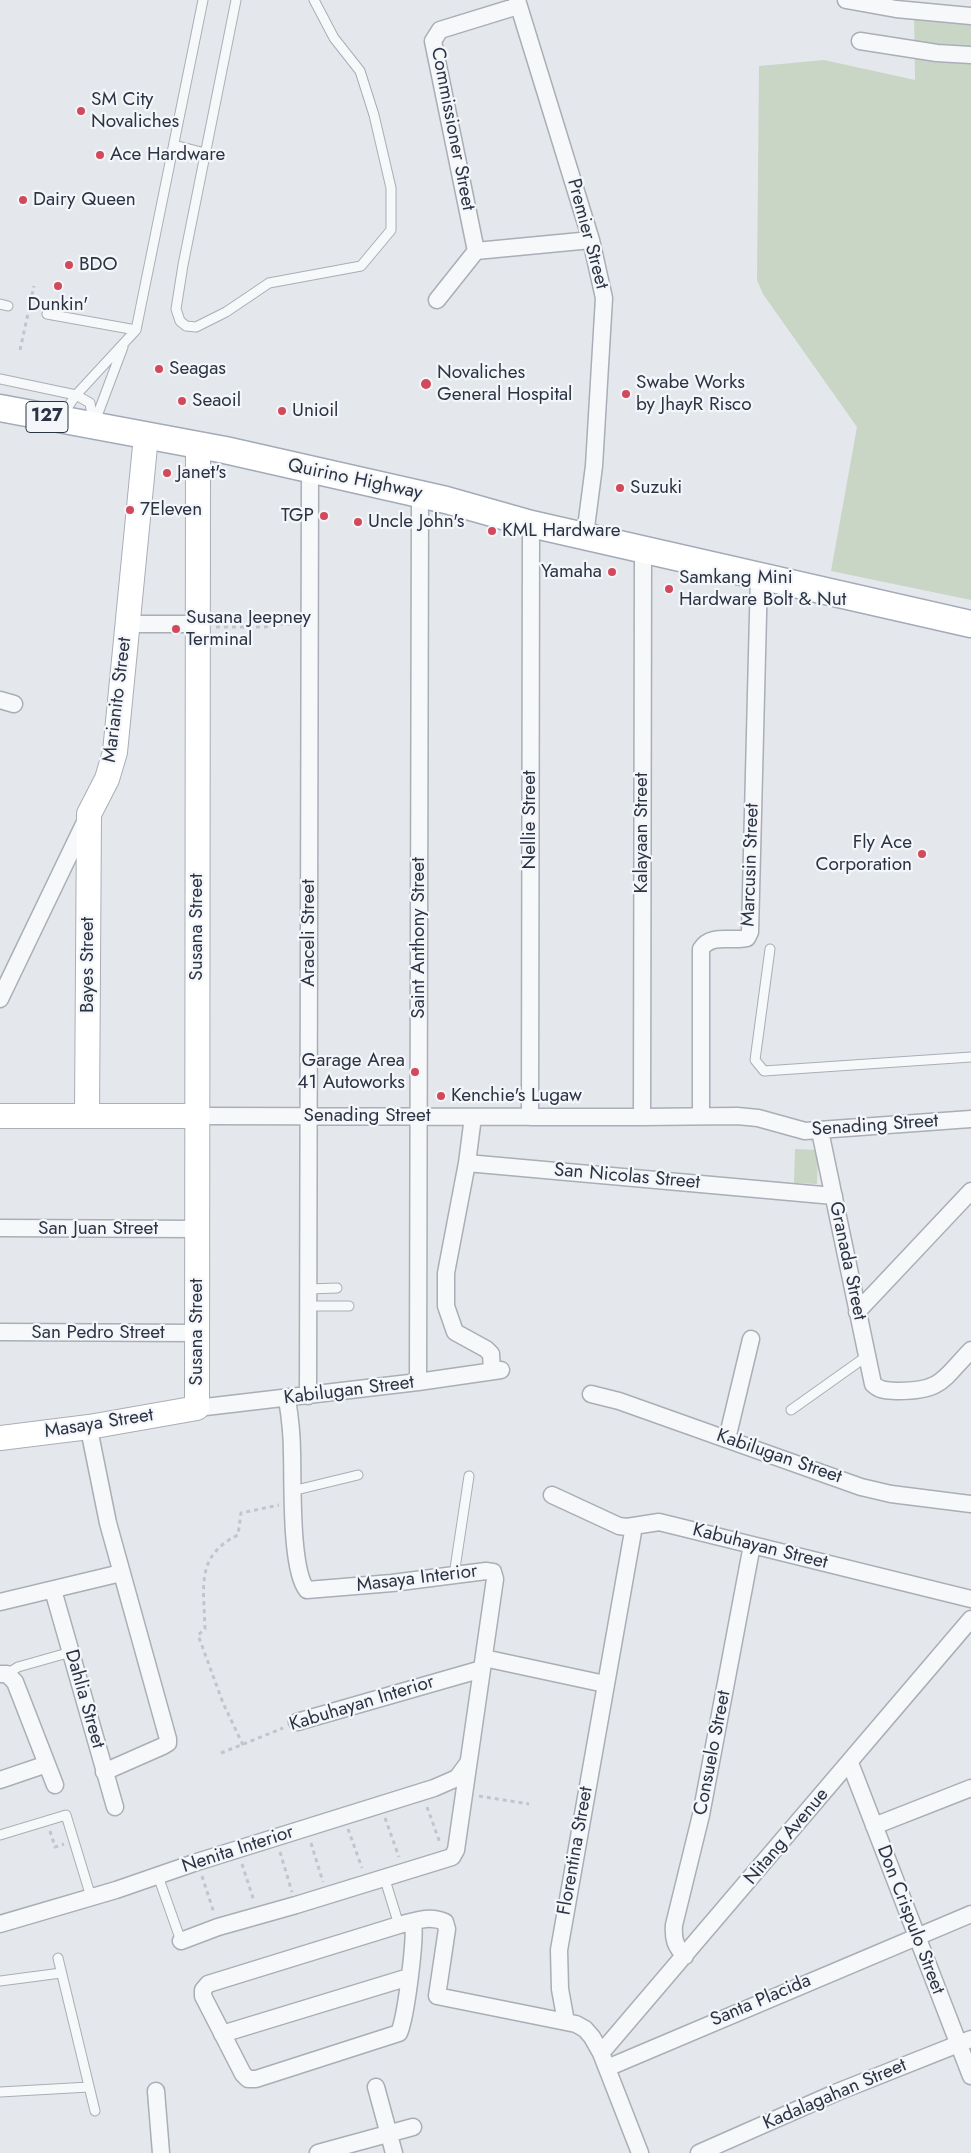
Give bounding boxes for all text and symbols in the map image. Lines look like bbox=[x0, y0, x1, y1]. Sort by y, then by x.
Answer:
street label: Commissioner Street bbox=[425, 45, 479, 213]
place label: SM City Novaliches bbox=[91, 89, 179, 133]
marker: SM City Novaliches bbox=[75, 105, 87, 117]
place label: Ace Hardware bbox=[110, 144, 225, 166]
marker: Ace Hardware bbox=[94, 149, 106, 161]
street label: Premier Street bbox=[561, 176, 613, 292]
place label: Dairy Queen bbox=[33, 189, 136, 211]
marker: Dairy Queen bbox=[17, 194, 29, 206]
place label: BDO bbox=[79, 254, 118, 276]
marker: BDO bbox=[63, 259, 75, 271]
marker: Dunkin' bbox=[52, 280, 64, 292]
place label: Dunkin' bbox=[28, 294, 88, 316]
place label: Seagas bbox=[169, 358, 226, 380]
place label: Novaliches General Hospital bbox=[437, 362, 572, 406]
marker: Seagas bbox=[153, 363, 165, 375]
place label: Swabe Works by JhayR Risco bbox=[636, 372, 752, 416]
marker: Novaliches General Hospital bbox=[419, 377, 433, 391]
marker: Swabe Works by JhayR Risco bbox=[620, 388, 632, 400]
place label: Seaoil bbox=[192, 390, 241, 412]
marker: Seaoil bbox=[176, 395, 188, 407]
place label: Unioil bbox=[292, 400, 338, 422]
road number: 127 bbox=[26, 402, 68, 432]
marker: Unioil bbox=[276, 405, 288, 417]
street label: Quirino Highway bbox=[286, 455, 424, 505]
place label: Janet's bbox=[177, 462, 226, 484]
marker: Janet's bbox=[161, 467, 173, 479]
place label: Suzuki bbox=[630, 477, 682, 499]
marker: Suzuki bbox=[614, 482, 626, 494]
place label: 7Eleven bbox=[140, 499, 202, 521]
marker: 7Eleven bbox=[124, 504, 136, 516]
place label: TGP bbox=[281, 505, 314, 527]
marker: TGP bbox=[318, 510, 330, 522]
place label: Uncle John's bbox=[368, 511, 464, 533]
marker: Uncle John's bbox=[352, 516, 364, 528]
place label: KML Hardware bbox=[502, 520, 621, 542]
marker: KML Hardware bbox=[486, 525, 498, 537]
place label: Yamaha bbox=[541, 561, 602, 583]
marker: Yamaha bbox=[606, 566, 618, 578]
place label: Samkang Mini Hardware Bolt & Nut bbox=[679, 567, 846, 611]
marker: Samkang Mini Hardware Bolt & Nut bbox=[663, 583, 675, 595]
place label: Susana Jeepney Terminal bbox=[186, 607, 311, 651]
marker: Susana Jeepney Terminal bbox=[170, 623, 182, 635]
street label: Marianito Street bbox=[99, 636, 137, 764]
street label: Nellie Street bbox=[519, 770, 541, 870]
street label: Kalayaan Street bbox=[631, 773, 653, 893]
street label: Marcusin Street bbox=[737, 803, 765, 927]
place label: Fly Ace Corporation bbox=[815, 832, 912, 876]
marker: Fly Ace Corporation bbox=[916, 848, 928, 860]
street label: Saint Anthony Street bbox=[408, 857, 430, 1019]
street label: Susana Street bbox=[186, 873, 208, 981]
street label: Araceli Street bbox=[298, 879, 320, 987]
street label: Bayes Street bbox=[77, 917, 99, 1013]
place label: Garage Area 41 Autoworks bbox=[297, 1050, 405, 1094]
marker: Garage Area 41 Autoworks bbox=[409, 1066, 421, 1078]
place label: Kenchie's Lugaw bbox=[451, 1085, 582, 1107]
marker: Kenchie's Lugaw bbox=[435, 1090, 447, 1102]
street label: Senading Street bbox=[304, 1105, 430, 1127]
street label: Senading Street bbox=[811, 1110, 939, 1142]
street label: San Nicolas Street bbox=[553, 1159, 701, 1195]
street label: Granada Street bbox=[823, 1200, 871, 1322]
street label: San Juan Street bbox=[38, 1218, 158, 1240]
street label: Susana Street bbox=[186, 1278, 208, 1386]
street label: San Pedro Street bbox=[31, 1322, 165, 1344]
street label: Kabilugan Street bbox=[283, 1372, 415, 1410]
street label: Masaya Street bbox=[43, 1404, 155, 1444]
street label: Kabilugan Street bbox=[713, 1425, 845, 1489]
street label: Kabuhayan Street bbox=[690, 1519, 830, 1575]
street label: Masaya Interior bbox=[355, 1560, 479, 1598]
street label: Dahlia Street bbox=[59, 1647, 109, 1751]
street label: Kabuhayan Interior bbox=[287, 1671, 437, 1737]
street label: Consuelo Street bbox=[690, 1689, 736, 1817]
street label: Nitang Avenue bbox=[740, 1784, 834, 1890]
street label: Florentina Street bbox=[553, 1785, 599, 1917]
street label: Nenita Interior bbox=[179, 1821, 297, 1879]
street label: Don Crispulo Street bbox=[871, 1842, 949, 1998]
street label: Santa Placida bbox=[707, 1970, 815, 2032]
street label: Kadalagahan Street bbox=[760, 2055, 910, 2135]

